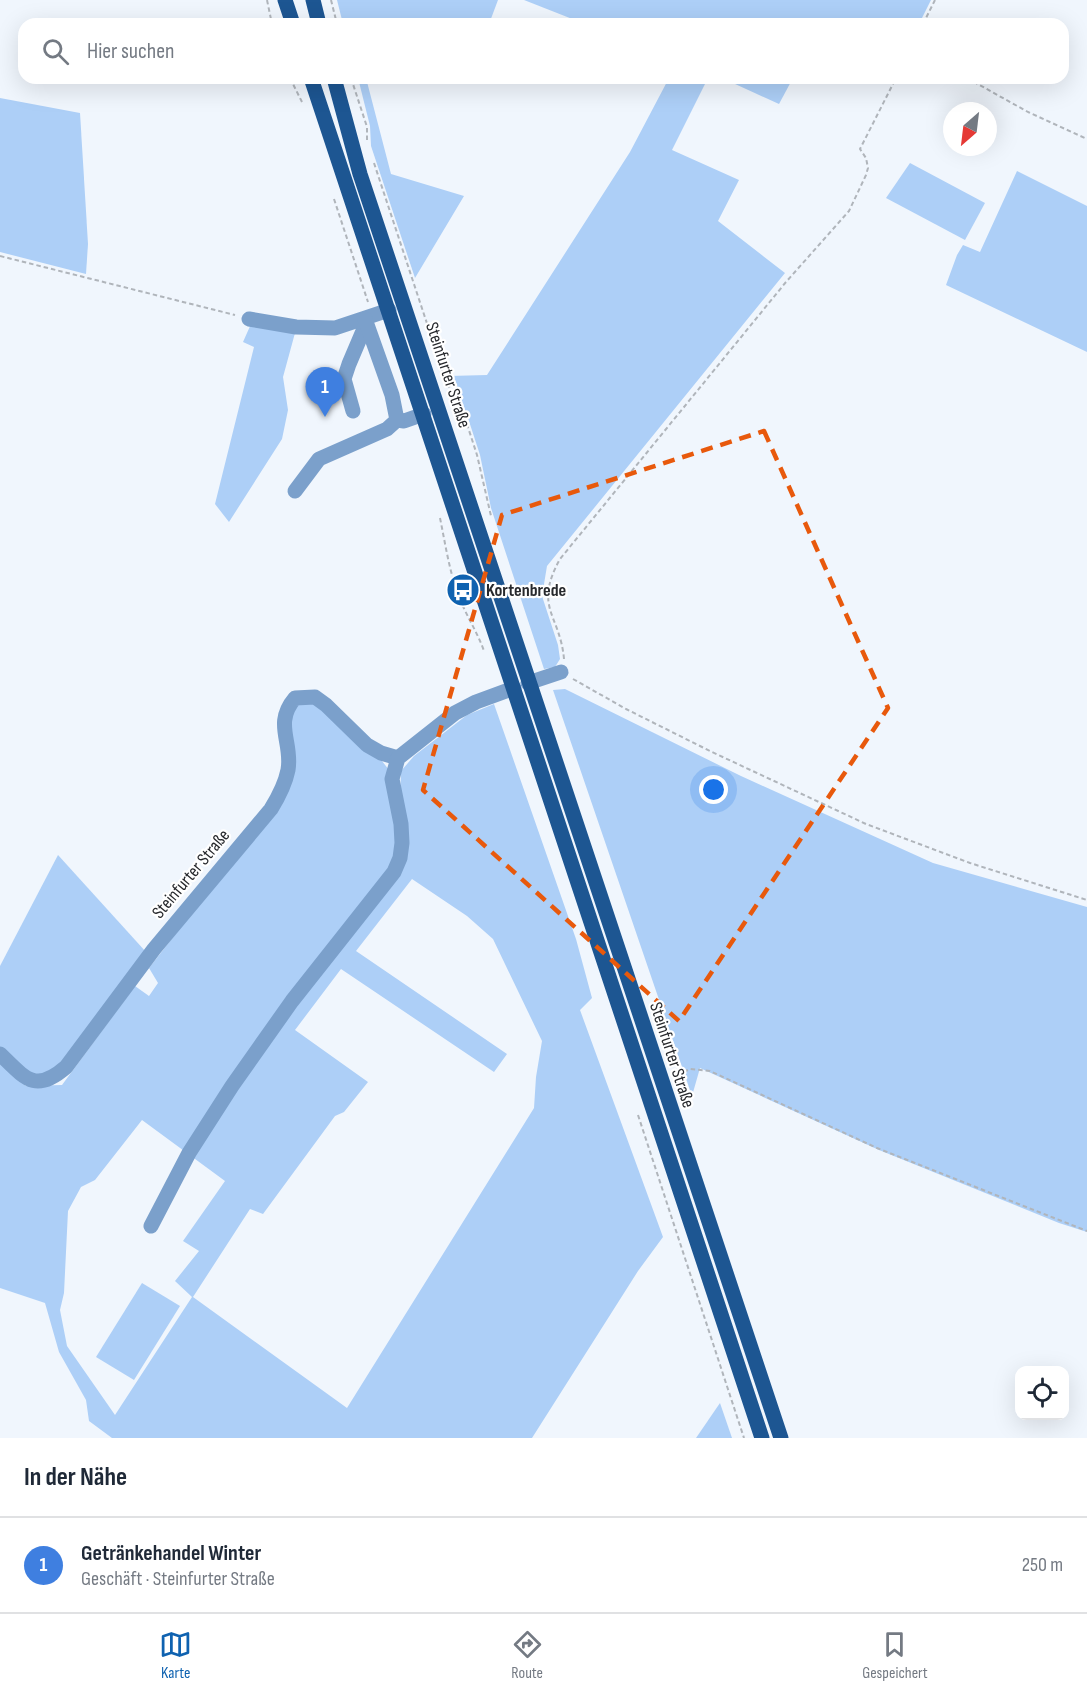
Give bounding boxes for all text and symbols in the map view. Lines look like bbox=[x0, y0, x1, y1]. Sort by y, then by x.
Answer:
search box bbox=[18, 18, 1069, 84]
icon: search bbox=[39, 35, 72, 68]
text: Hier suchen bbox=[87, 38, 175, 65]
north arrow bbox=[943, 102, 997, 156]
street label: Steinfurter Straße bbox=[421, 320, 475, 430]
pin: 1 bbox=[306, 368, 344, 417]
bus stop icon: Kortenbrede bbox=[445, 572, 481, 608]
place label: Kortenbrede bbox=[486, 580, 566, 601]
your location bbox=[699, 775, 728, 804]
street label: Steinfurter Straße bbox=[148, 825, 234, 923]
street label: Steinfurter Straße bbox=[645, 1000, 699, 1110]
map controls bbox=[1015, 1366, 1069, 1420]
button: locate bbox=[1015, 1366, 1069, 1420]
text: In der Nähe bbox=[24, 1462, 127, 1493]
text: Getränkehandel Winter bbox=[81, 1540, 261, 1567]
text: 1 bbox=[40, 1553, 47, 1577]
text: 250 m bbox=[1022, 1553, 1063, 1577]
text: Geschäft · Steinfurter Straße bbox=[81, 1567, 275, 1591]
tab: Karte bbox=[159, 1628, 192, 1683]
tab: Route bbox=[511, 1628, 544, 1683]
tab: Gespeichert bbox=[862, 1628, 928, 1683]

